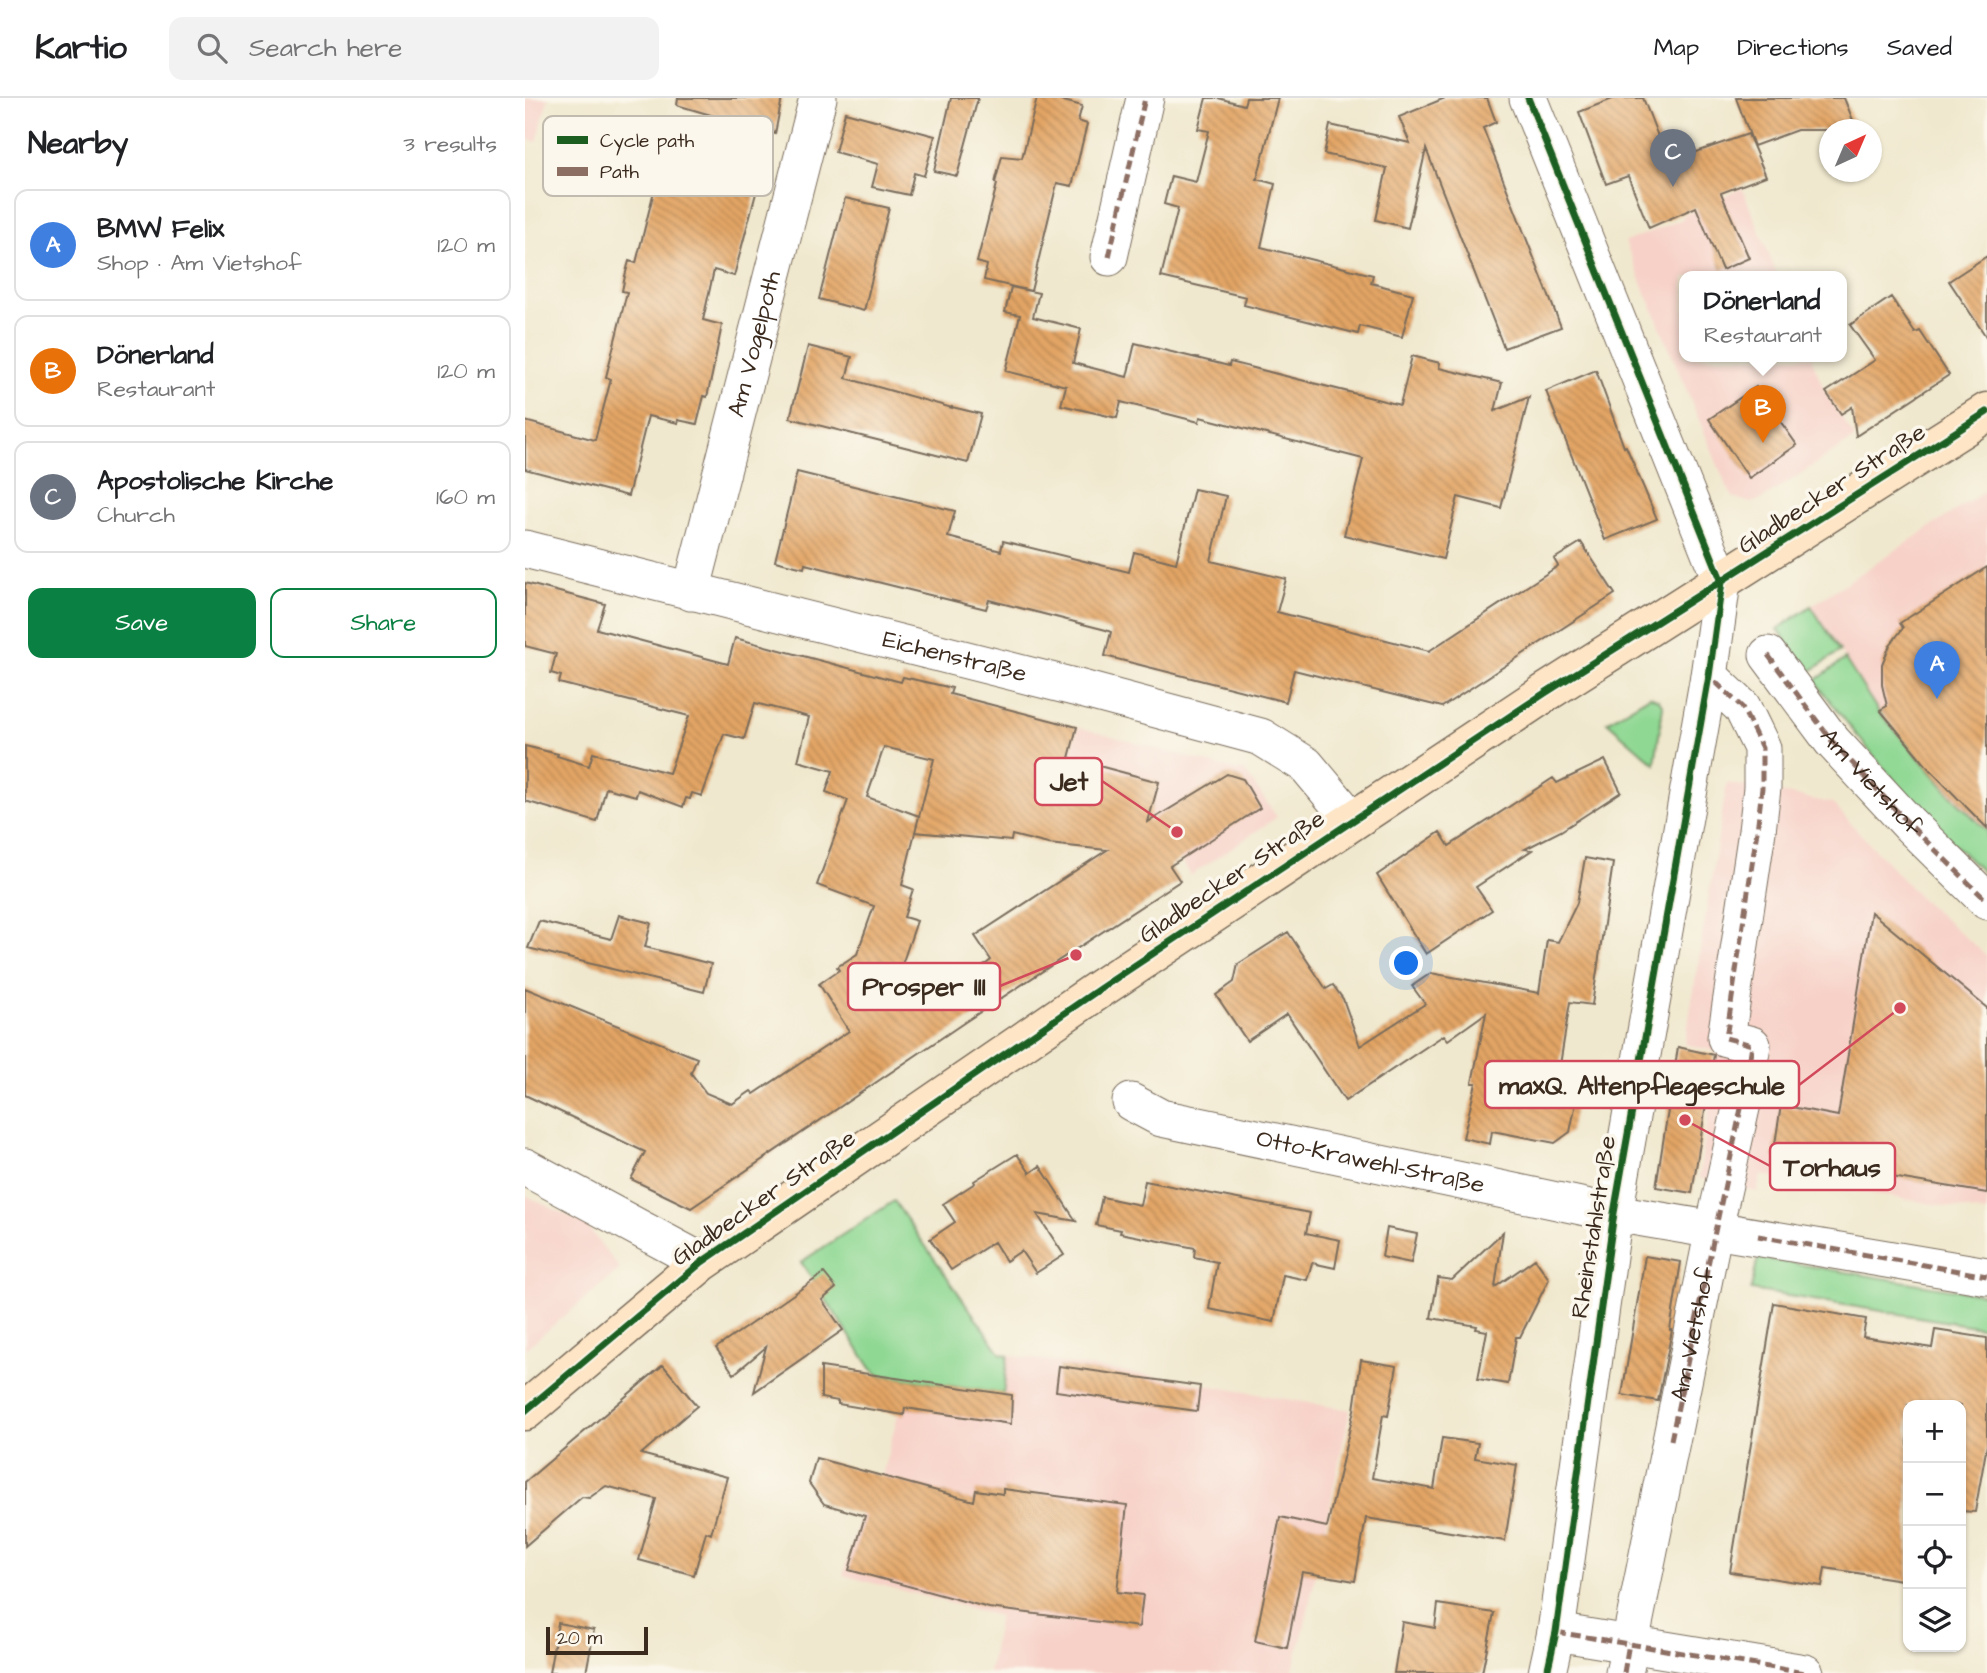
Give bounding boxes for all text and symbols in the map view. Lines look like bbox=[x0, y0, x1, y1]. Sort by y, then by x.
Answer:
search box bbox=[169, 17, 659, 80]
text: Kartio bbox=[35, 25, 127, 71]
icon: search bbox=[193, 29, 231, 67]
text: Search here bbox=[249, 30, 402, 66]
text: Map bbox=[1654, 31, 1699, 65]
text: Directions bbox=[1737, 31, 1849, 65]
text: Saved bbox=[1887, 31, 1952, 65]
legend bbox=[543, 116, 773, 196]
north arrow bbox=[1819, 119, 1882, 182]
text: Nearby bbox=[28, 123, 128, 165]
text: 3 results bbox=[403, 128, 497, 160]
text: Cycle path bbox=[600, 128, 695, 156]
pin: C bbox=[1650, 129, 1696, 187]
text: Path bbox=[600, 159, 639, 186]
text: BMW Felix bbox=[97, 211, 224, 247]
text: A bbox=[46, 229, 60, 261]
text: 120 m bbox=[437, 229, 495, 261]
text: Shop · Am Vietshof bbox=[97, 247, 302, 279]
street label: Am Vogelpoth bbox=[720, 267, 790, 421]
popup bbox=[1679, 271, 1847, 362]
text: Dönerland bbox=[1704, 283, 1820, 319]
text: Restaurant bbox=[1704, 319, 1822, 351]
text: Dönerland bbox=[97, 337, 214, 373]
text: B bbox=[45, 355, 61, 387]
text: 120 m bbox=[437, 355, 495, 387]
text: Restaurant bbox=[97, 373, 215, 405]
pin: B bbox=[1740, 385, 1786, 443]
street label: Gladbecker Straße bbox=[1731, 415, 1933, 563]
text: Apostolische Kirche bbox=[97, 463, 333, 499]
text: C bbox=[45, 481, 61, 513]
text: 160 m bbox=[436, 481, 495, 513]
text: Church bbox=[97, 499, 175, 531]
button: Save bbox=[28, 588, 256, 658]
button: Share bbox=[270, 588, 497, 658]
street label: Eichenstraße bbox=[879, 623, 1030, 691]
pin: A bbox=[1914, 641, 1960, 699]
street label: Am Vietshof bbox=[1811, 722, 1930, 845]
callout: Jet bbox=[1035, 758, 1102, 805]
text: Jet bbox=[1049, 764, 1089, 800]
street label: Gladbecker Straße bbox=[1132, 802, 1332, 952]
your location bbox=[1389, 946, 1423, 980]
callout: Prosper III bbox=[848, 963, 1000, 1010]
text: Prosper III bbox=[862, 969, 986, 1005]
callout: maxQ. Altenpflegeschule bbox=[1485, 1061, 1799, 1108]
text: maxQ. Altenpflegeschule bbox=[1499, 1068, 1785, 1107]
street label: Otto-Krawehl-Straße bbox=[1253, 1121, 1488, 1202]
street label: Gladbecker Straße bbox=[665, 1122, 863, 1274]
street label: Rheinstahlstraße bbox=[1563, 1133, 1625, 1321]
callout: Torhaus bbox=[1770, 1143, 1895, 1190]
text: Torhaus bbox=[1782, 1150, 1881, 1186]
street label: Am Vietshof bbox=[1663, 1263, 1724, 1405]
map controls bbox=[1903, 1400, 1966, 1652]
button: + bbox=[1903, 1400, 1966, 1463]
button: − bbox=[1903, 1463, 1966, 1526]
button: locate bbox=[1903, 1526, 1966, 1589]
button: layers bbox=[1903, 1589, 1966, 1652]
scale bar bbox=[546, 1624, 647, 1656]
text: 20 m bbox=[557, 1625, 602, 1652]

